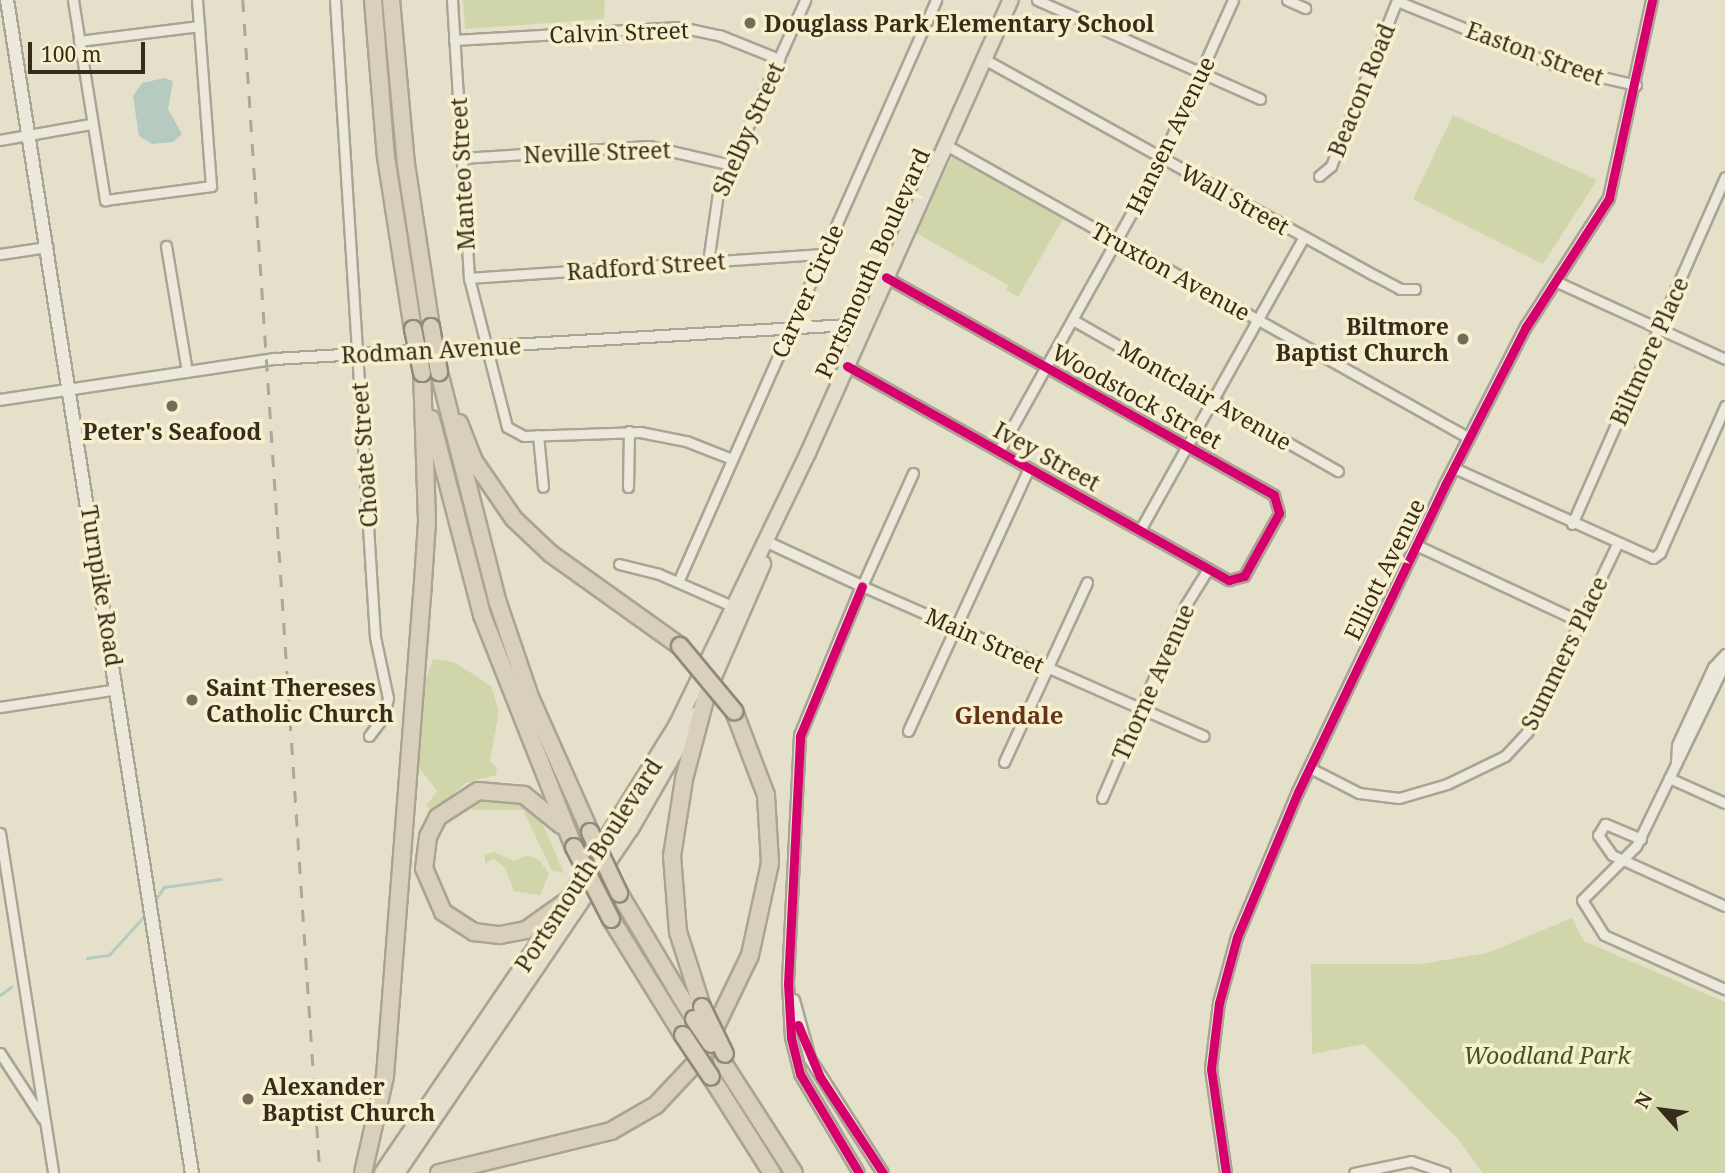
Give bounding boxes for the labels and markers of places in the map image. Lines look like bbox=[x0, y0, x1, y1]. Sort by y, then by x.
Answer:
place label: Douglass Park Elementary School bbox=[764, 9, 1154, 37]
marker: Douglass Park Elementary School bbox=[742, 15, 758, 31]
place label: Biltmore Baptist Church bbox=[1276, 312, 1449, 366]
marker: Biltmore Baptist Church bbox=[1455, 331, 1471, 347]
marker: Peter's Seafood bbox=[164, 398, 180, 414]
place label: Peter's Seafood bbox=[83, 417, 261, 445]
place label: Saint Thereses Catholic Church bbox=[206, 673, 394, 727]
marker: Saint Thereses Catholic Church bbox=[184, 692, 200, 708]
place label: Alexander Baptist Church bbox=[262, 1072, 435, 1126]
marker: Alexander Baptist Church bbox=[240, 1091, 256, 1107]

